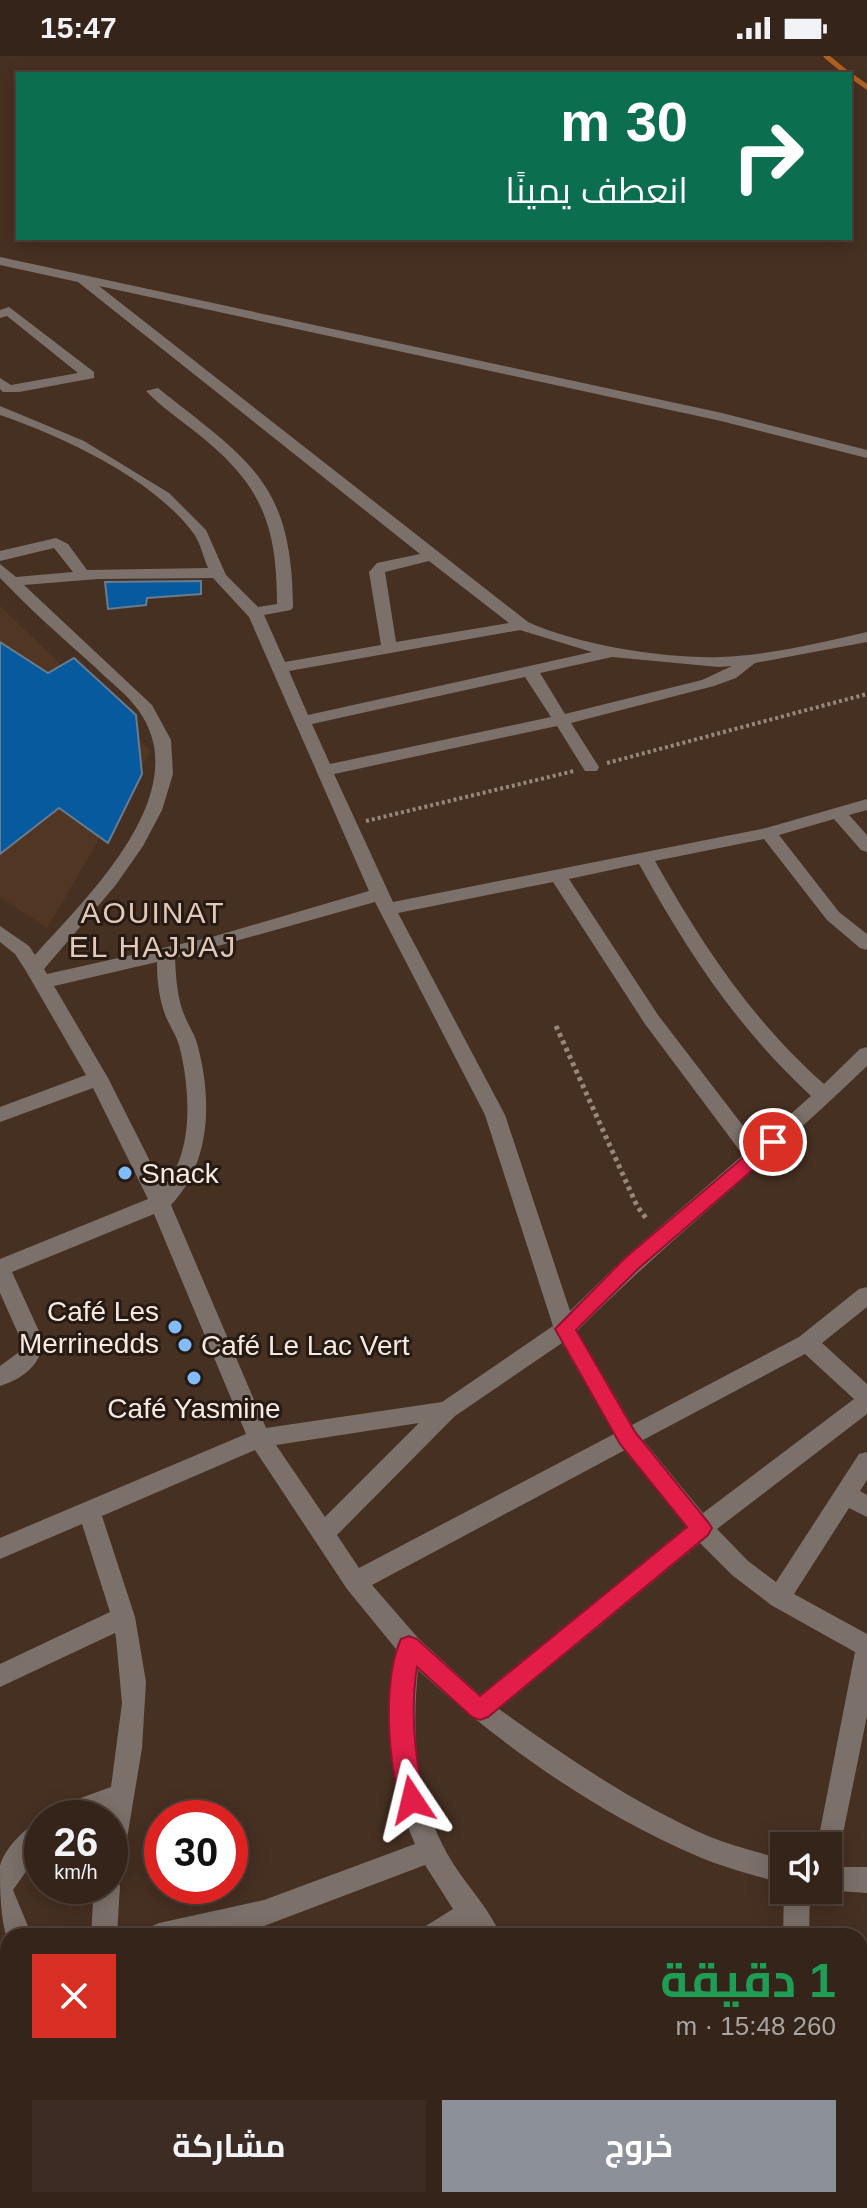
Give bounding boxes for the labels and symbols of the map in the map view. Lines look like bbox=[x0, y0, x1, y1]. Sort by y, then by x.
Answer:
district label: AOUINAT EL HAJJAJ bbox=[69, 896, 237, 963]
pin bbox=[739, 1108, 807, 1176]
place label: Snack bbox=[141, 1158, 220, 1189]
marker: Snack bbox=[116, 1164, 134, 1182]
place label: Café Les Merrinedds bbox=[19, 1296, 159, 1359]
marker: Café Les Merrinedds bbox=[166, 1318, 184, 1336]
place label: Café Le Lac Vert bbox=[201, 1330, 410, 1361]
marker: Café Le Lac Vert bbox=[176, 1336, 194, 1354]
marker: Café Yasmine bbox=[185, 1369, 203, 1387]
place label: Café Yasmine bbox=[107, 1393, 281, 1424]
position arrow bbox=[370, 1758, 454, 1842]
speed limit sign: 30 bbox=[144, 1800, 248, 1904]

